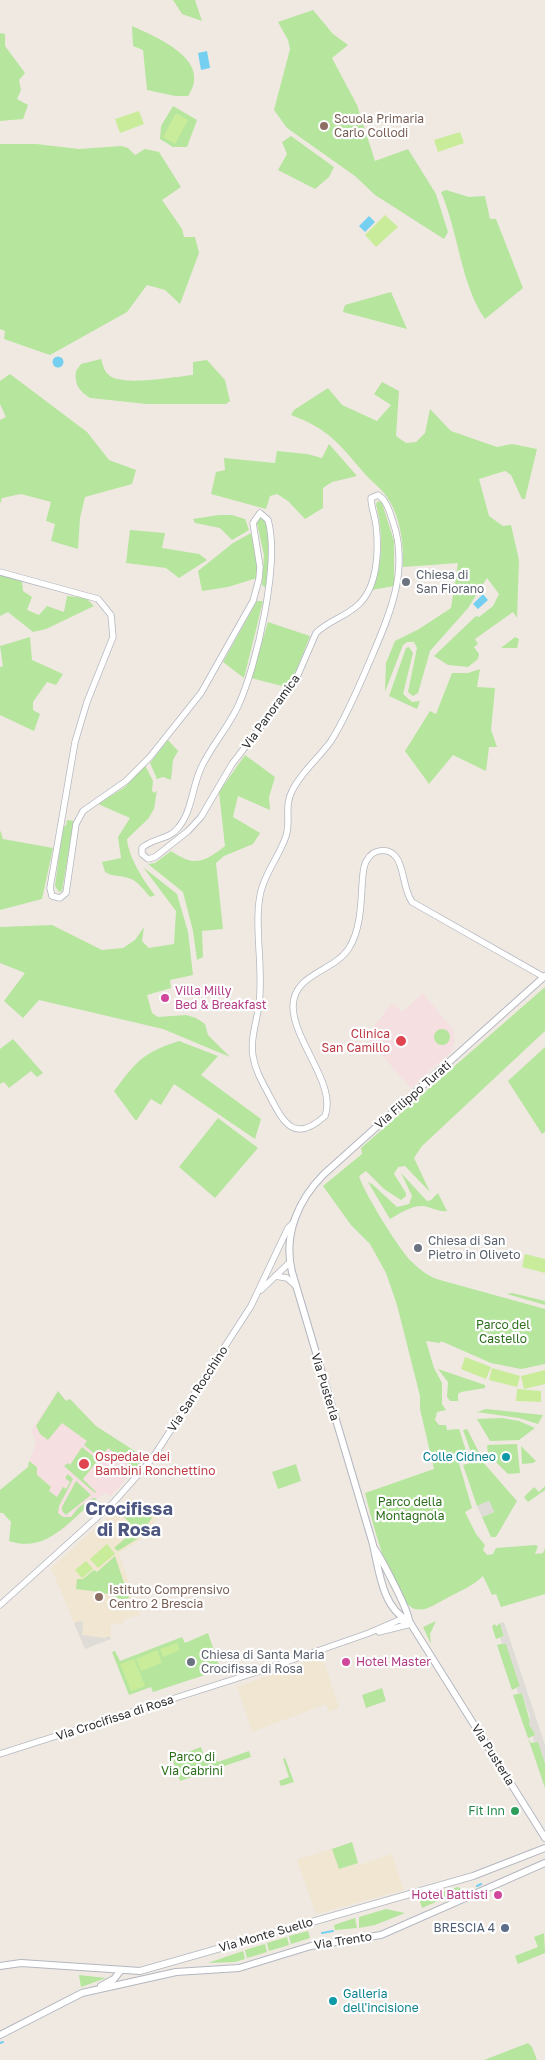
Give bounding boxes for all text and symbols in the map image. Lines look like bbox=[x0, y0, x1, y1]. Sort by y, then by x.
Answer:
place label: Scuola Primaria Carlo Collodi bbox=[334, 112, 424, 140]
marker: Scuola Primaria Carlo Collodi bbox=[318, 120, 330, 132]
place label: Chiesa di San Fiorano bbox=[416, 568, 484, 596]
marker: Chiesa di San Fiorano bbox=[400, 576, 412, 588]
street label: Via Panoramica bbox=[239, 672, 303, 752]
place label: Villa Milly Bed & Breakfast bbox=[175, 984, 267, 1012]
marker: Villa Milly Bed & Breakfast bbox=[159, 992, 171, 1004]
place label: Clinica San Camillo bbox=[322, 1027, 390, 1055]
marker: Clinica San Camillo bbox=[394, 1034, 408, 1048]
street label: Via Filippo Turati bbox=[372, 1058, 454, 1132]
place label: Chiesa di San Pietro in Oliveto bbox=[428, 1234, 521, 1262]
marker: Chiesa di San Pietro in Oliveto bbox=[412, 1242, 424, 1254]
park label: Parco del Castello bbox=[476, 1318, 530, 1346]
street label: Via San Rocchino bbox=[165, 1343, 231, 1435]
street label: Via Pusterla bbox=[308, 1352, 342, 1422]
place label: Ospedale dei Bambini Ronchettino bbox=[95, 1450, 215, 1478]
place label: Colle Cidneo bbox=[423, 1450, 496, 1464]
marker: Colle Cidneo bbox=[500, 1451, 512, 1463]
marker: Ospedale dei Bambini Ronchettino bbox=[77, 1457, 91, 1471]
park label: Parco della Montagnola bbox=[376, 1495, 444, 1523]
district label: Crocifissa di Rosa bbox=[85, 1498, 173, 1540]
place label: Istituto Comprensivo Centro 2 Brescia bbox=[109, 1583, 230, 1611]
marker: Istituto Comprensivo Centro 2 Brescia bbox=[93, 1591, 105, 1603]
place label: Chiesa di Santa Maria Crocifissa di Rosa bbox=[201, 1648, 325, 1676]
place label: Hotel Master bbox=[356, 1655, 431, 1669]
marker: Chiesa di Santa Maria Crocifissa di Rosa bbox=[185, 1656, 197, 1668]
marker: Hotel Master bbox=[340, 1656, 352, 1668]
street label: Via Crocifissa di Rosa bbox=[54, 1692, 176, 1744]
street label: Via Pusterla bbox=[468, 1722, 518, 1788]
park label: Parco di Via Cabrini bbox=[161, 1750, 223, 1778]
place label: Fit Inn bbox=[468, 1804, 505, 1818]
marker: Fit Inn bbox=[509, 1805, 521, 1817]
place label: Hotel Battisti bbox=[411, 1888, 488, 1902]
marker: Hotel Battisti bbox=[492, 1889, 504, 1901]
street label: Via Monte Suello bbox=[217, 1915, 315, 1955]
place label: BRESCIA 4 bbox=[434, 1921, 495, 1935]
marker: BRESCIA 4 bbox=[499, 1922, 511, 1934]
street label: Via Trento bbox=[313, 1929, 373, 1953]
place label: Galleria dell'incisione bbox=[343, 1987, 419, 2015]
marker: Galleria dell'incisione bbox=[327, 1995, 339, 2007]

